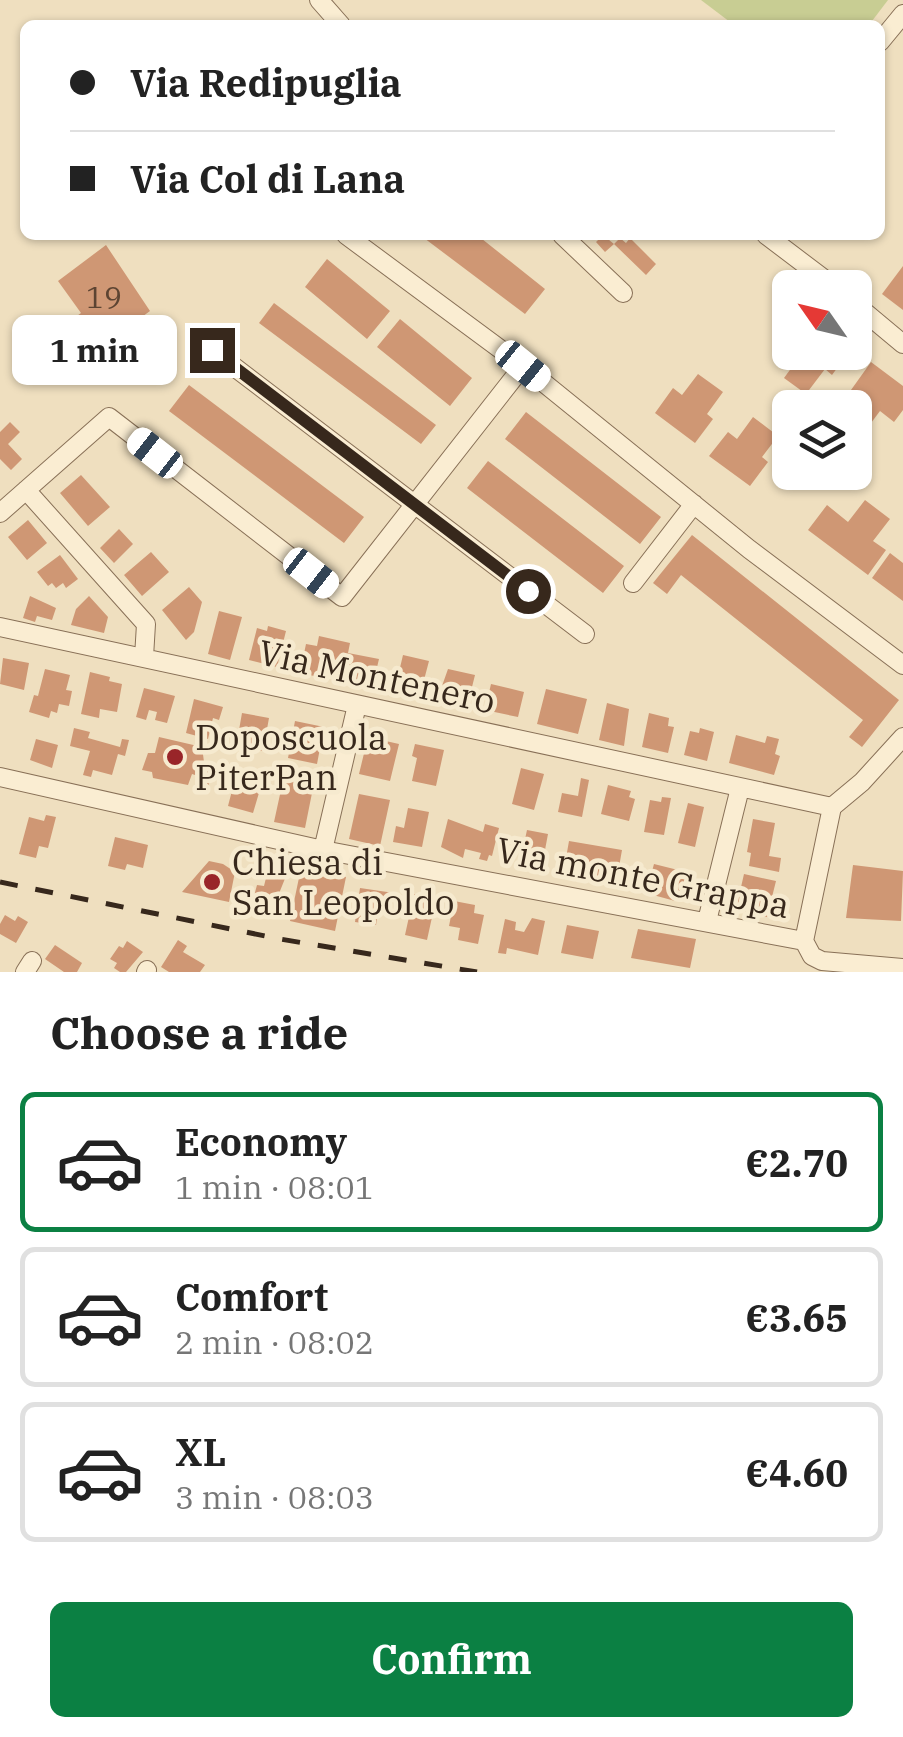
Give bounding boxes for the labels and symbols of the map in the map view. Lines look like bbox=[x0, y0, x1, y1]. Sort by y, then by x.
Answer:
north arrow bbox=[772, 270, 872, 370]
house number: 19 bbox=[86, 277, 122, 316]
callout: 1 min bbox=[12, 315, 177, 385]
route end bbox=[190, 328, 235, 373]
car bbox=[490, 335, 556, 397]
car bbox=[122, 423, 188, 483]
car bbox=[278, 543, 344, 603]
route start bbox=[506, 569, 551, 614]
street label: Via Montenero bbox=[254, 628, 500, 724]
place label: Doposcuola PiterPan bbox=[195, 714, 387, 800]
marker: Doposcuola PiterPan bbox=[164, 746, 186, 768]
street label: Via monte Grappa bbox=[492, 826, 794, 928]
place label: Chiesa di San Leopoldo bbox=[232, 839, 455, 925]
marker: Chiesa di San Leopoldo bbox=[201, 871, 223, 893]

